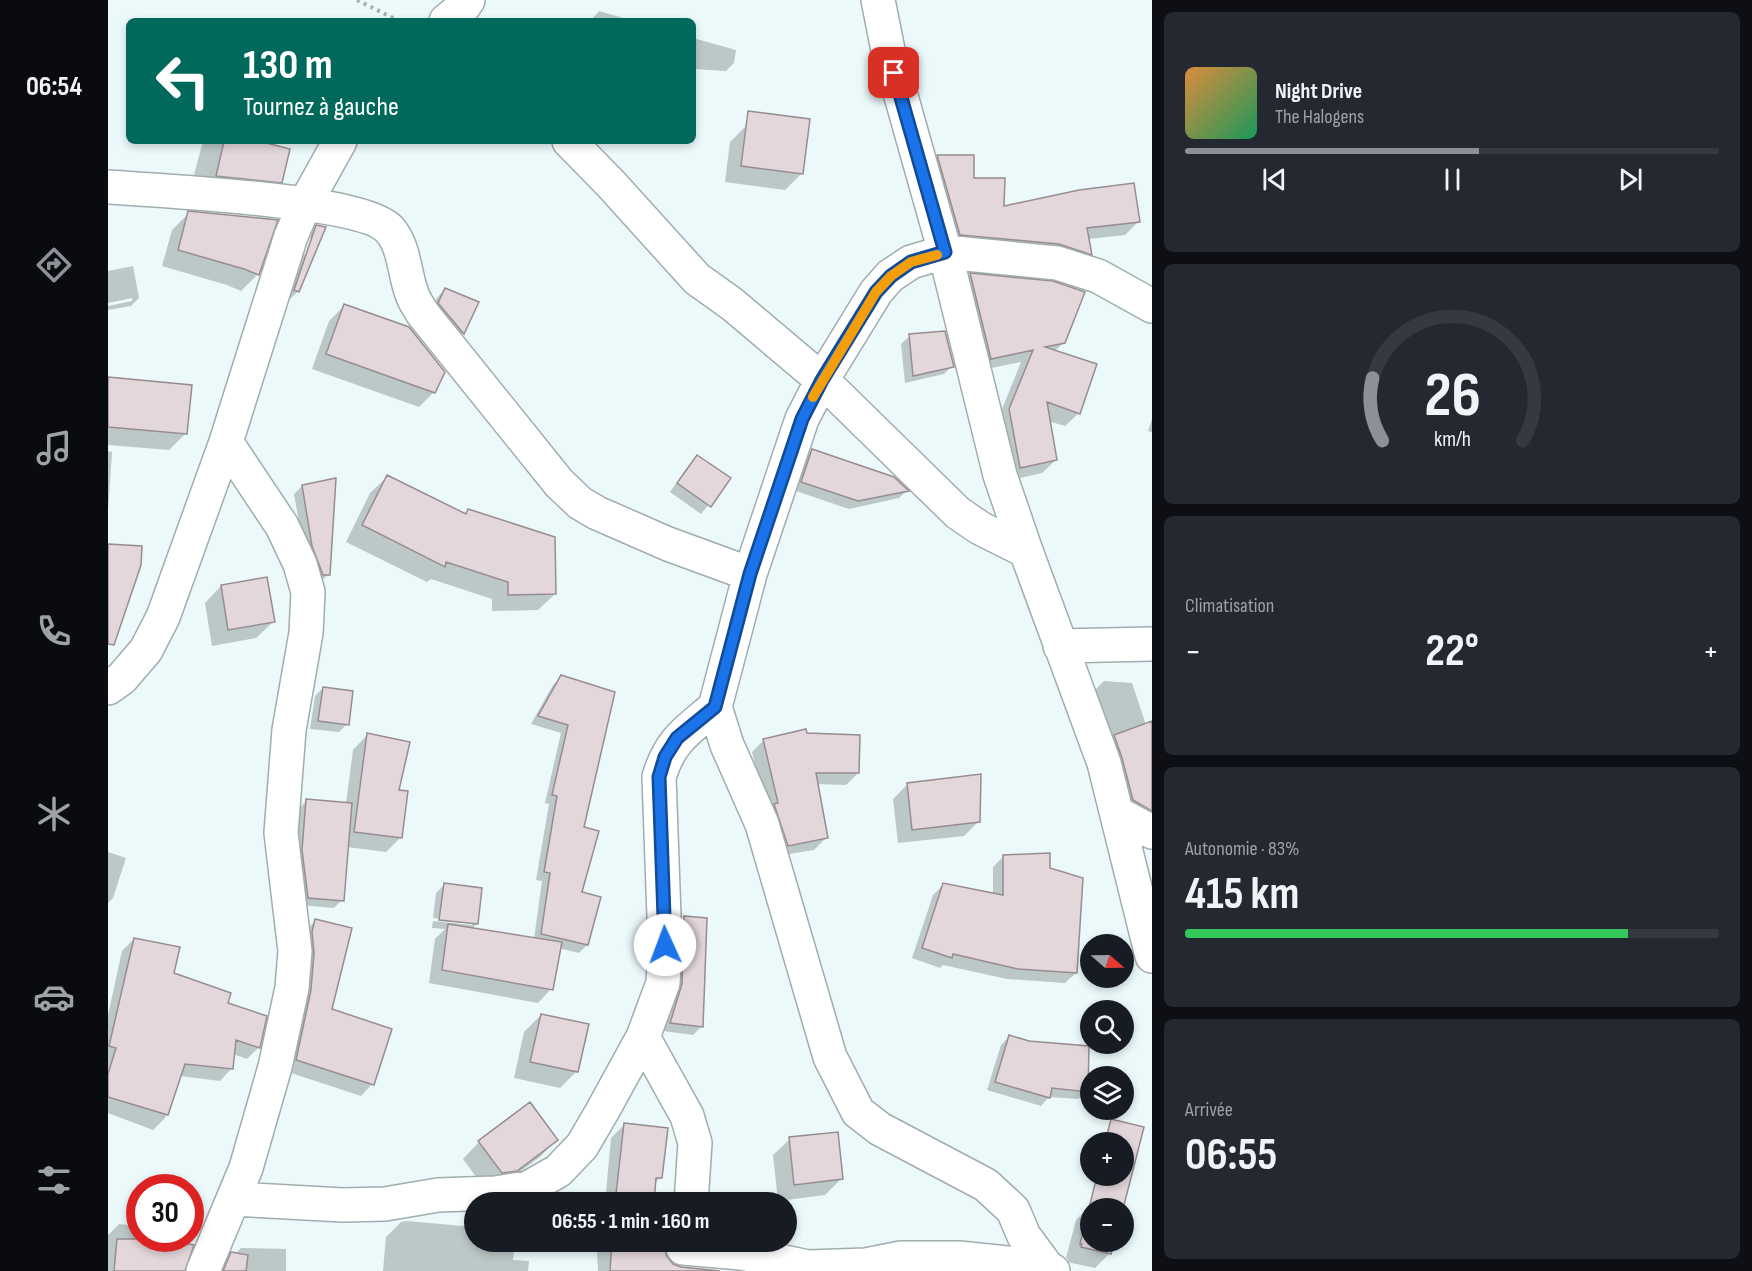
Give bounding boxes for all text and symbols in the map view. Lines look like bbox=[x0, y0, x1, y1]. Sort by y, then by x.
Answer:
text: 130 m bbox=[243, 40, 333, 91]
icon: left bbox=[144, 42, 222, 120]
pin bbox=[868, 47, 919, 98]
icon: arrive bbox=[877, 56, 910, 89]
text: 06:54 bbox=[26, 71, 82, 103]
text: Night Drive bbox=[1275, 78, 1362, 105]
text: Tournez à gauche bbox=[243, 91, 399, 123]
text: The Halogens bbox=[1275, 105, 1364, 129]
icon: previous bbox=[1258, 163, 1291, 196]
icon: pause bbox=[1436, 163, 1469, 196]
icon: next bbox=[1614, 163, 1647, 196]
icon: directions bbox=[33, 244, 75, 286]
text: 26 bbox=[1424, 359, 1480, 434]
icon: music bbox=[33, 427, 75, 469]
text: km/h bbox=[1433, 427, 1471, 452]
text: Climatisation bbox=[1185, 594, 1274, 618]
icon: phone bbox=[33, 610, 75, 652]
text: 22° bbox=[1425, 624, 1479, 679]
text: − bbox=[1185, 632, 1201, 672]
text: + bbox=[1703, 632, 1719, 672]
icon: climate bbox=[33, 793, 75, 835]
text: Autonomie · 83% bbox=[1185, 837, 1300, 861]
text: 415 km bbox=[1185, 867, 1299, 922]
position arrow bbox=[633, 913, 697, 977]
north arrow bbox=[1080, 934, 1134, 988]
map controls bbox=[1080, 934, 1134, 1252]
icon: car bbox=[33, 976, 75, 1018]
button: search bbox=[1080, 1000, 1134, 1054]
button: layers bbox=[1080, 1066, 1134, 1120]
text: Arrivée bbox=[1185, 1098, 1233, 1122]
text: 06:55 bbox=[1185, 1128, 1277, 1183]
button: + bbox=[1080, 1132, 1134, 1186]
icon: filters bbox=[33, 1159, 75, 1201]
speed limit sign: 30 bbox=[126, 1174, 204, 1252]
button: − bbox=[1080, 1198, 1134, 1252]
text: 06:55 · 1 min · 160 m bbox=[552, 1208, 709, 1235]

